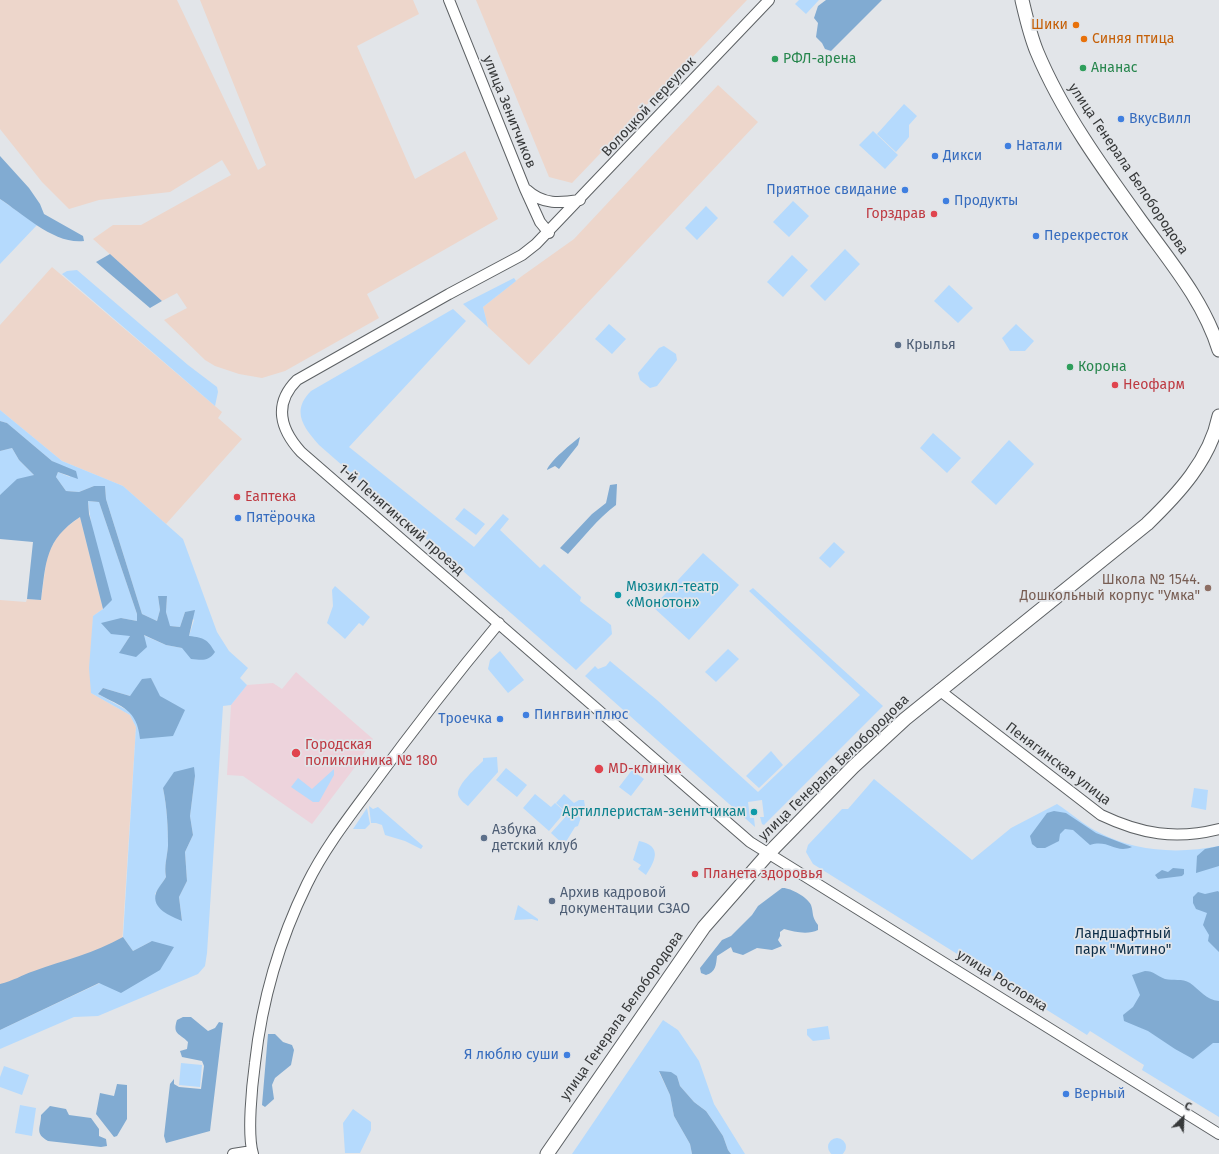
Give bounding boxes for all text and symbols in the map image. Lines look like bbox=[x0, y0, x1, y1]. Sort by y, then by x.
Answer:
place label: Шики bbox=[1031, 17, 1068, 33]
marker: Шики bbox=[1071, 20, 1081, 30]
place label: Синяя птица bbox=[1092, 31, 1174, 47]
marker: Синяя птица bbox=[1079, 34, 1089, 44]
place label: РФЛ-арена bbox=[783, 51, 856, 67]
street label: улица Зенитчиков bbox=[479, 53, 539, 171]
street label: Волоцкой переулок bbox=[598, 54, 700, 160]
marker: РФЛ-арена bbox=[770, 54, 780, 64]
place label: Ананас bbox=[1091, 60, 1138, 76]
marker: Ананас bbox=[1078, 63, 1088, 73]
street label: улица Генерала Белобородова bbox=[1064, 80, 1192, 258]
place label: ВкусВилл bbox=[1129, 111, 1191, 127]
marker: ВкусВилл bbox=[1116, 114, 1126, 124]
place label: Натали bbox=[1016, 138, 1063, 154]
marker: Натали bbox=[1003, 141, 1013, 151]
place label: Дикси bbox=[943, 148, 982, 164]
marker: Дикси bbox=[930, 151, 940, 161]
place label: Приятное свидание bbox=[766, 182, 897, 198]
marker: Приятное свидание bbox=[900, 185, 910, 195]
place label: Продукты bbox=[954, 193, 1018, 209]
marker: Продукты bbox=[941, 196, 951, 206]
place label: Горздрав bbox=[866, 206, 926, 222]
marker: Горздрав bbox=[929, 209, 939, 219]
place label: Перекресток bbox=[1044, 228, 1128, 244]
marker: Перекресток bbox=[1031, 231, 1041, 241]
place label: Крылья bbox=[906, 337, 956, 353]
marker: Крылья bbox=[893, 340, 903, 350]
place label: Корона bbox=[1078, 359, 1127, 375]
marker: Корона bbox=[1065, 362, 1075, 372]
place label: Неофарм bbox=[1123, 377, 1185, 393]
marker: Неофарм bbox=[1110, 380, 1120, 390]
street label: 1-й Пенягинский проезд bbox=[335, 461, 467, 579]
place label: Еаптека bbox=[245, 489, 296, 505]
marker: Еаптека bbox=[232, 492, 242, 502]
place label: Пятёрочка bbox=[246, 510, 316, 526]
marker: Пятёрочка bbox=[233, 513, 243, 523]
place label: Школа № 1544. Дошкольный корпус "Умка" bbox=[1020, 572, 1200, 604]
place label: Мюзикл-театр «Монотон» bbox=[626, 579, 719, 612]
marker: Школа № 1544. Дошкольный корпус "Умка" bbox=[1203, 583, 1213, 593]
marker: Мюзикл-театр «Монотон» bbox=[613, 590, 623, 600]
street label: улица Генерала Белобородова bbox=[755, 691, 913, 845]
place label: Пингвин плюс bbox=[534, 707, 628, 723]
marker: Пингвин плюс bbox=[521, 710, 531, 720]
place label: Троечка bbox=[438, 711, 492, 727]
marker: Троечка bbox=[495, 714, 505, 724]
street label: Пенягинская улица bbox=[1002, 719, 1114, 809]
place label: Городская поликлиника № 180 bbox=[305, 737, 438, 770]
marker: Городская поликлиника № 180 bbox=[290, 747, 302, 759]
place label: MD-клиник bbox=[608, 761, 681, 777]
marker: MD-клиник bbox=[593, 763, 605, 775]
place label: Артиллеристам-зенитчикам bbox=[562, 804, 746, 820]
marker: Артиллеристам-зенитчикам bbox=[749, 807, 759, 817]
place label: Азбука детский клуб bbox=[492, 822, 578, 854]
marker: Азбука детский клуб bbox=[479, 833, 489, 843]
place label: Планета здоровья bbox=[703, 866, 823, 882]
marker: Планета здоровья bbox=[690, 869, 700, 879]
place label: Архив кадровой документации СЗАО bbox=[560, 885, 690, 918]
marker: Архив кадровой документации СЗАО bbox=[547, 896, 557, 906]
park label: Ландшафтный парк "Митино" bbox=[1075, 926, 1171, 958]
street label: улица Генерала Белобородова bbox=[557, 928, 687, 1104]
street label: улица Рословка bbox=[953, 946, 1051, 1016]
place label: Я люблю суши bbox=[464, 1047, 559, 1063]
marker: Я люблю суши bbox=[562, 1050, 572, 1060]
place label: Верный bbox=[1074, 1086, 1125, 1102]
marker: Верный bbox=[1061, 1089, 1071, 1099]
north arrow bbox=[1163, 1098, 1203, 1138]
text: С bbox=[1183, 1099, 1194, 1114]

